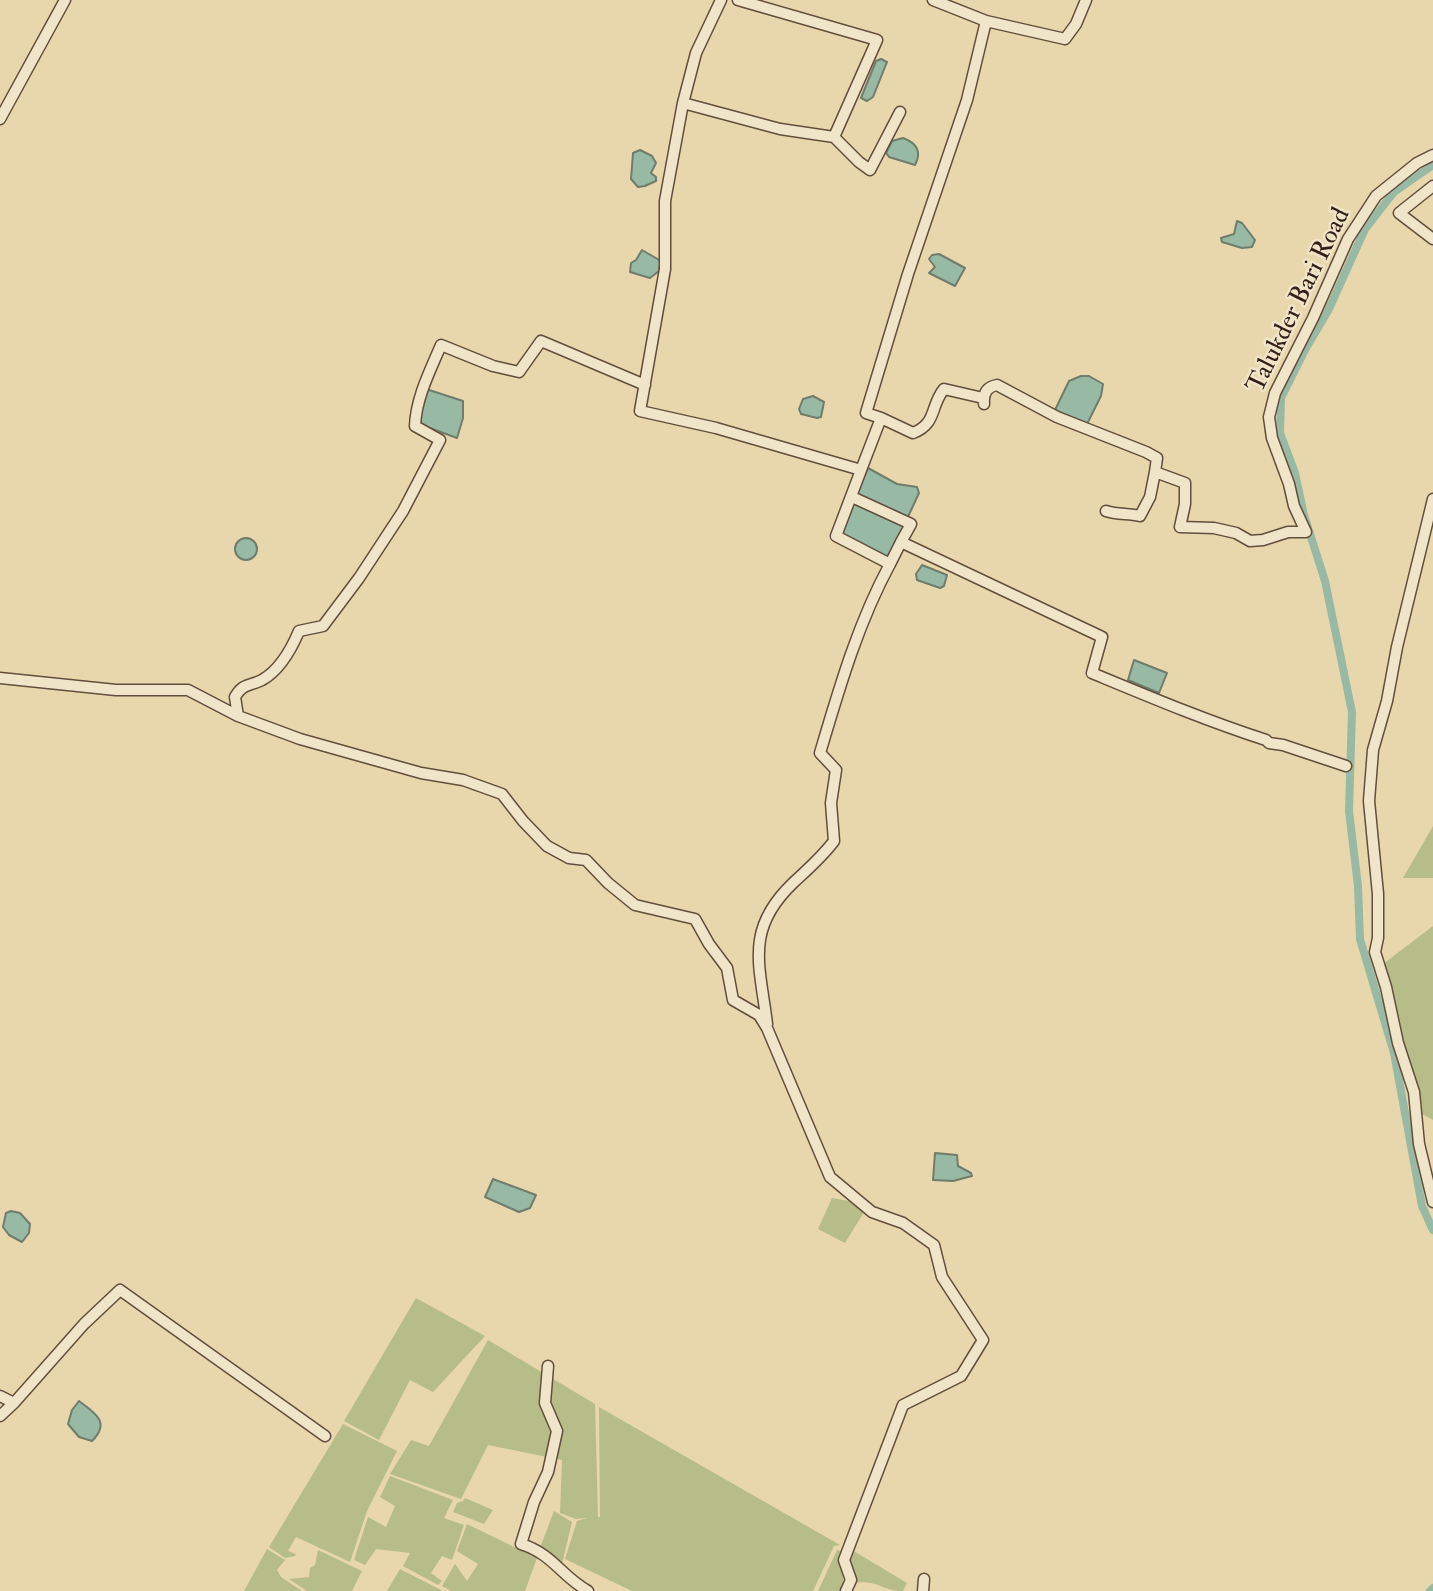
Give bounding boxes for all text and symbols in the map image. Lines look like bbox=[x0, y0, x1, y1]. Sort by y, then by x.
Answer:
street label: Talukder Bari Road bbox=[1242, 203, 1358, 399]

